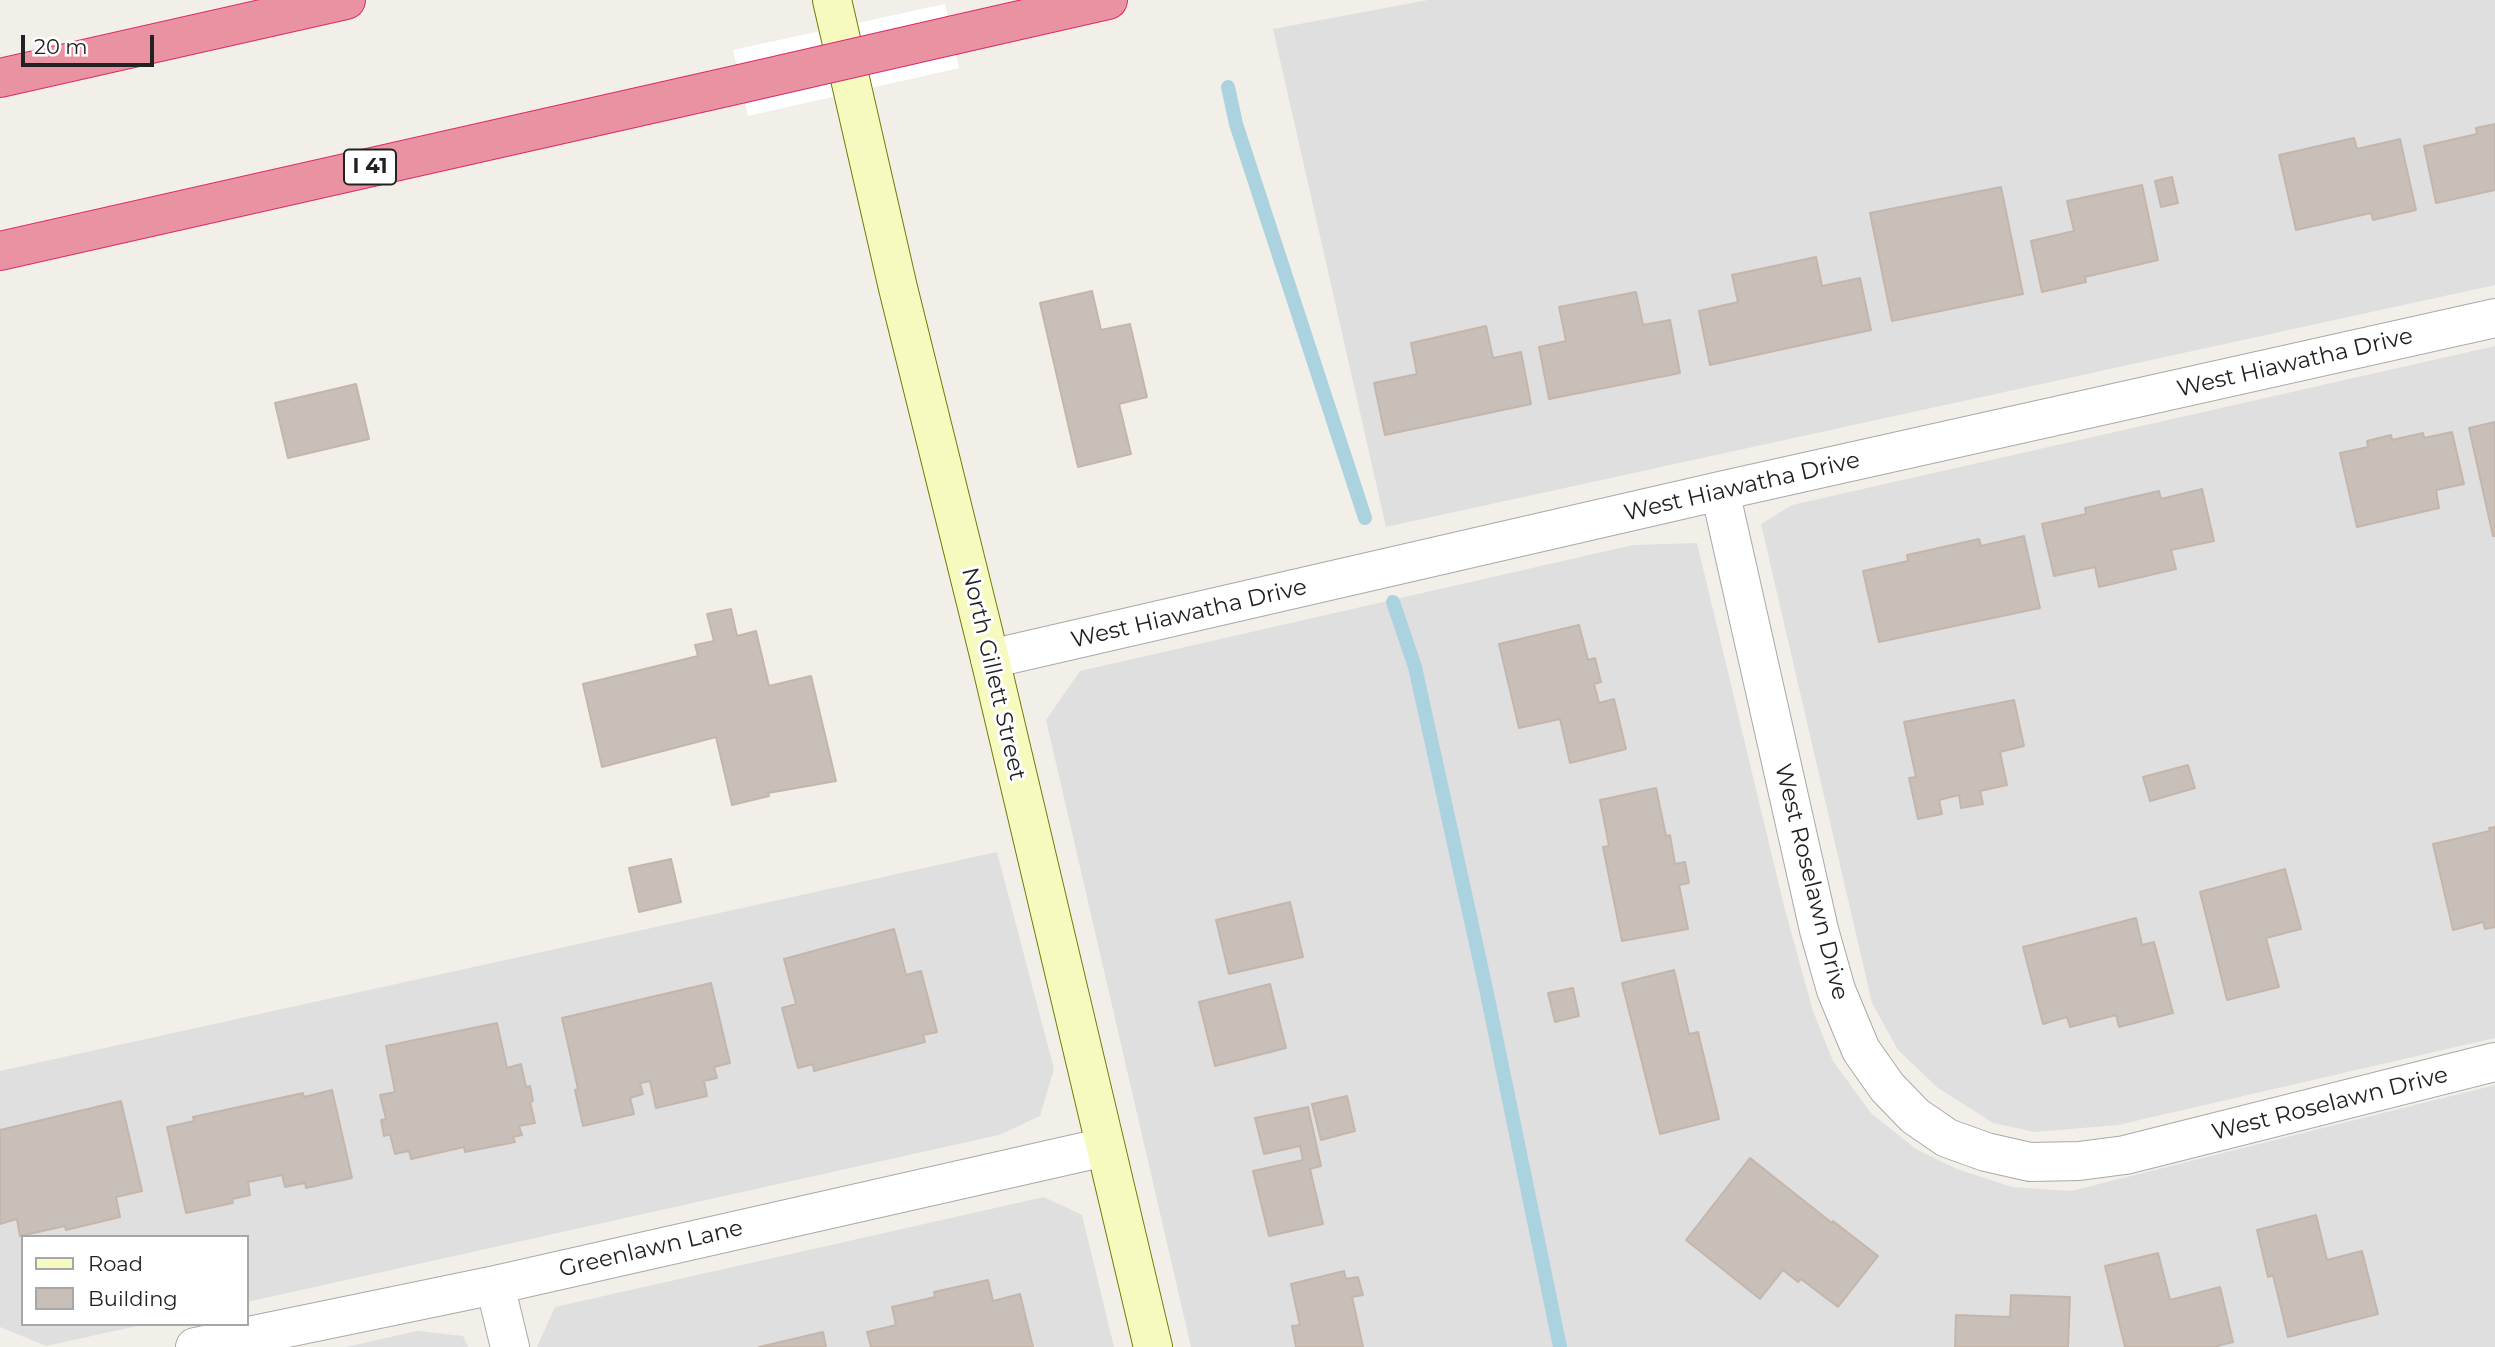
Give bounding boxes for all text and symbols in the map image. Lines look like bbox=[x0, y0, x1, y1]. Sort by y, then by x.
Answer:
scale bar bbox=[24, 21, 158, 65]
text: 20 m bbox=[34, 34, 88, 59]
road number: I 41 bbox=[344, 150, 396, 184]
street label: West Hiawatha Drive bbox=[2174, 322, 2416, 404]
street label: West Hiawatha Drive bbox=[1621, 446, 1863, 528]
street label: North Gillett Street bbox=[955, 565, 1031, 783]
street label: West Hiawatha Drive bbox=[1068, 573, 1310, 655]
street label: West Roselawn Drive bbox=[1768, 761, 1854, 1003]
street label: West Roselawn Drive bbox=[2209, 1061, 2451, 1147]
street label: Greenlawn Lane bbox=[556, 1214, 746, 1284]
legend bbox=[21, 1235, 248, 1326]
text: Road bbox=[88, 1251, 143, 1276]
text: Building bbox=[88, 1286, 178, 1311]

